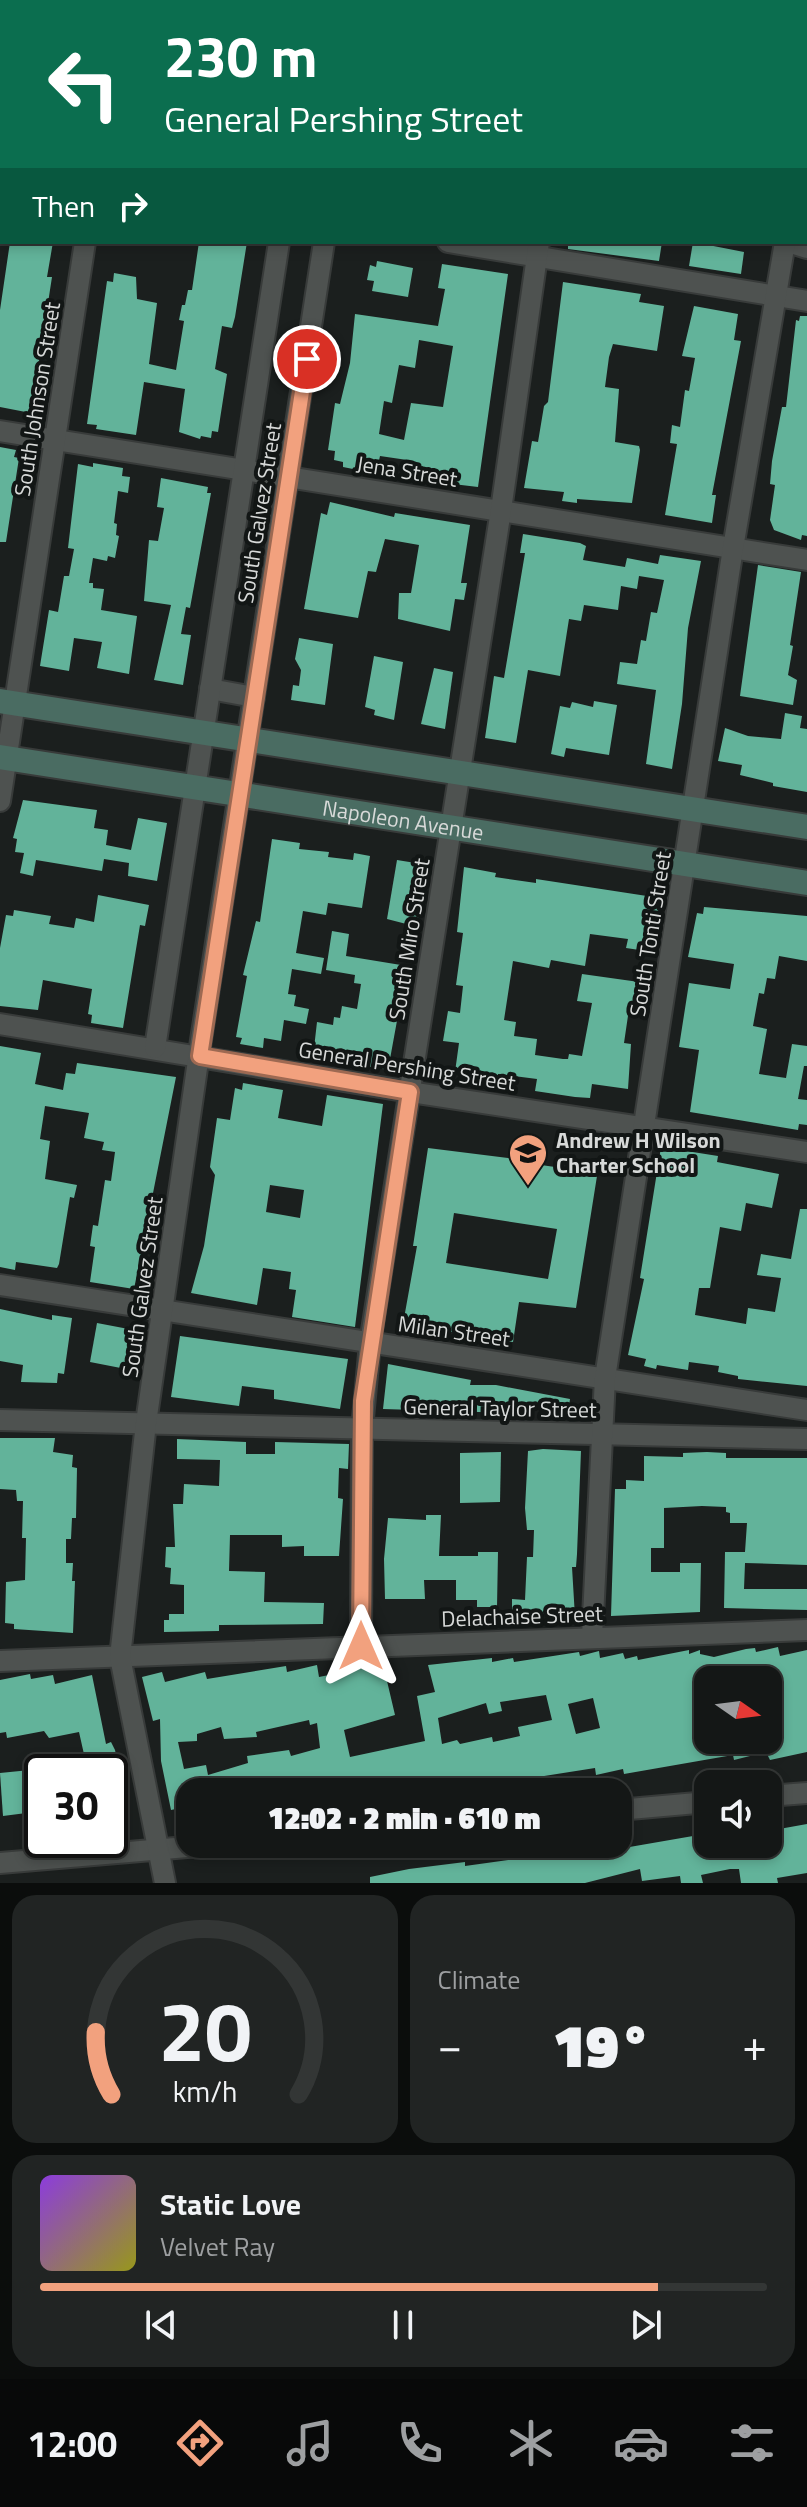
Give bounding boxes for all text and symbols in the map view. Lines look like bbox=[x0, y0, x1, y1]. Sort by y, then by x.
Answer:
text: 230 m bbox=[164, 14, 317, 99]
icon: left bbox=[32, 32, 136, 136]
text: General Pershing Street bbox=[164, 91, 523, 146]
text: Then bbox=[32, 183, 95, 229]
icon: right bbox=[111, 184, 155, 228]
street label: South Johnson Street bbox=[5, 299, 69, 499]
pin bbox=[273, 325, 341, 393]
icon: arrive bbox=[285, 337, 329, 381]
street label: South Galvez Street bbox=[228, 420, 290, 606]
street label: Jena Street bbox=[354, 446, 460, 496]
street label: Napoleon Avenue bbox=[320, 791, 486, 849]
street label: South Tonti Street bbox=[620, 849, 680, 1019]
street label: South Miro Street bbox=[379, 855, 439, 1022]
street label: General Pershing Street bbox=[296, 1032, 518, 1100]
place label: Andrew H Wilson Charter School bbox=[556, 1123, 721, 1182]
school or university icon: Andrew H Wilson Charter School bbox=[507, 1132, 549, 1187]
street label: South Galvez Street bbox=[112, 1194, 172, 1380]
street label: Milan Street bbox=[396, 1306, 512, 1356]
street label: General Taylor Street bbox=[403, 1389, 597, 1427]
street label: Delachaise Street bbox=[441, 1596, 604, 1636]
position arrow bbox=[319, 1604, 403, 1688]
north arrow bbox=[694, 1666, 782, 1754]
map controls bbox=[694, 1666, 782, 1858]
speed limit sign: 30 bbox=[24, 1754, 128, 1858]
button: sound bbox=[694, 1770, 782, 1858]
text: 12:02 · 2 min · 610 m bbox=[268, 1795, 540, 1841]
text: Climate bbox=[438, 1960, 520, 1999]
text: 20 bbox=[158, 1967, 251, 2093]
text: 19° bbox=[553, 1999, 652, 2090]
text: − bbox=[438, 2011, 462, 2078]
text: + bbox=[742, 2011, 767, 2078]
text: km/h bbox=[172, 2070, 237, 2113]
text: Static Love bbox=[160, 2181, 301, 2227]
text: Velvet Ray bbox=[160, 2227, 275, 2266]
icon: previous bbox=[139, 2303, 183, 2347]
icon: pause bbox=[381, 2303, 425, 2347]
icon: next bbox=[624, 2303, 668, 2347]
icon: directions bbox=[172, 2415, 228, 2471]
icon: music bbox=[282, 2415, 338, 2471]
icon: phone bbox=[392, 2415, 448, 2471]
icon: climate bbox=[503, 2415, 559, 2471]
icon: car bbox=[613, 2415, 669, 2471]
icon: filters bbox=[724, 2415, 780, 2471]
text: 12:00 bbox=[27, 2416, 117, 2471]

